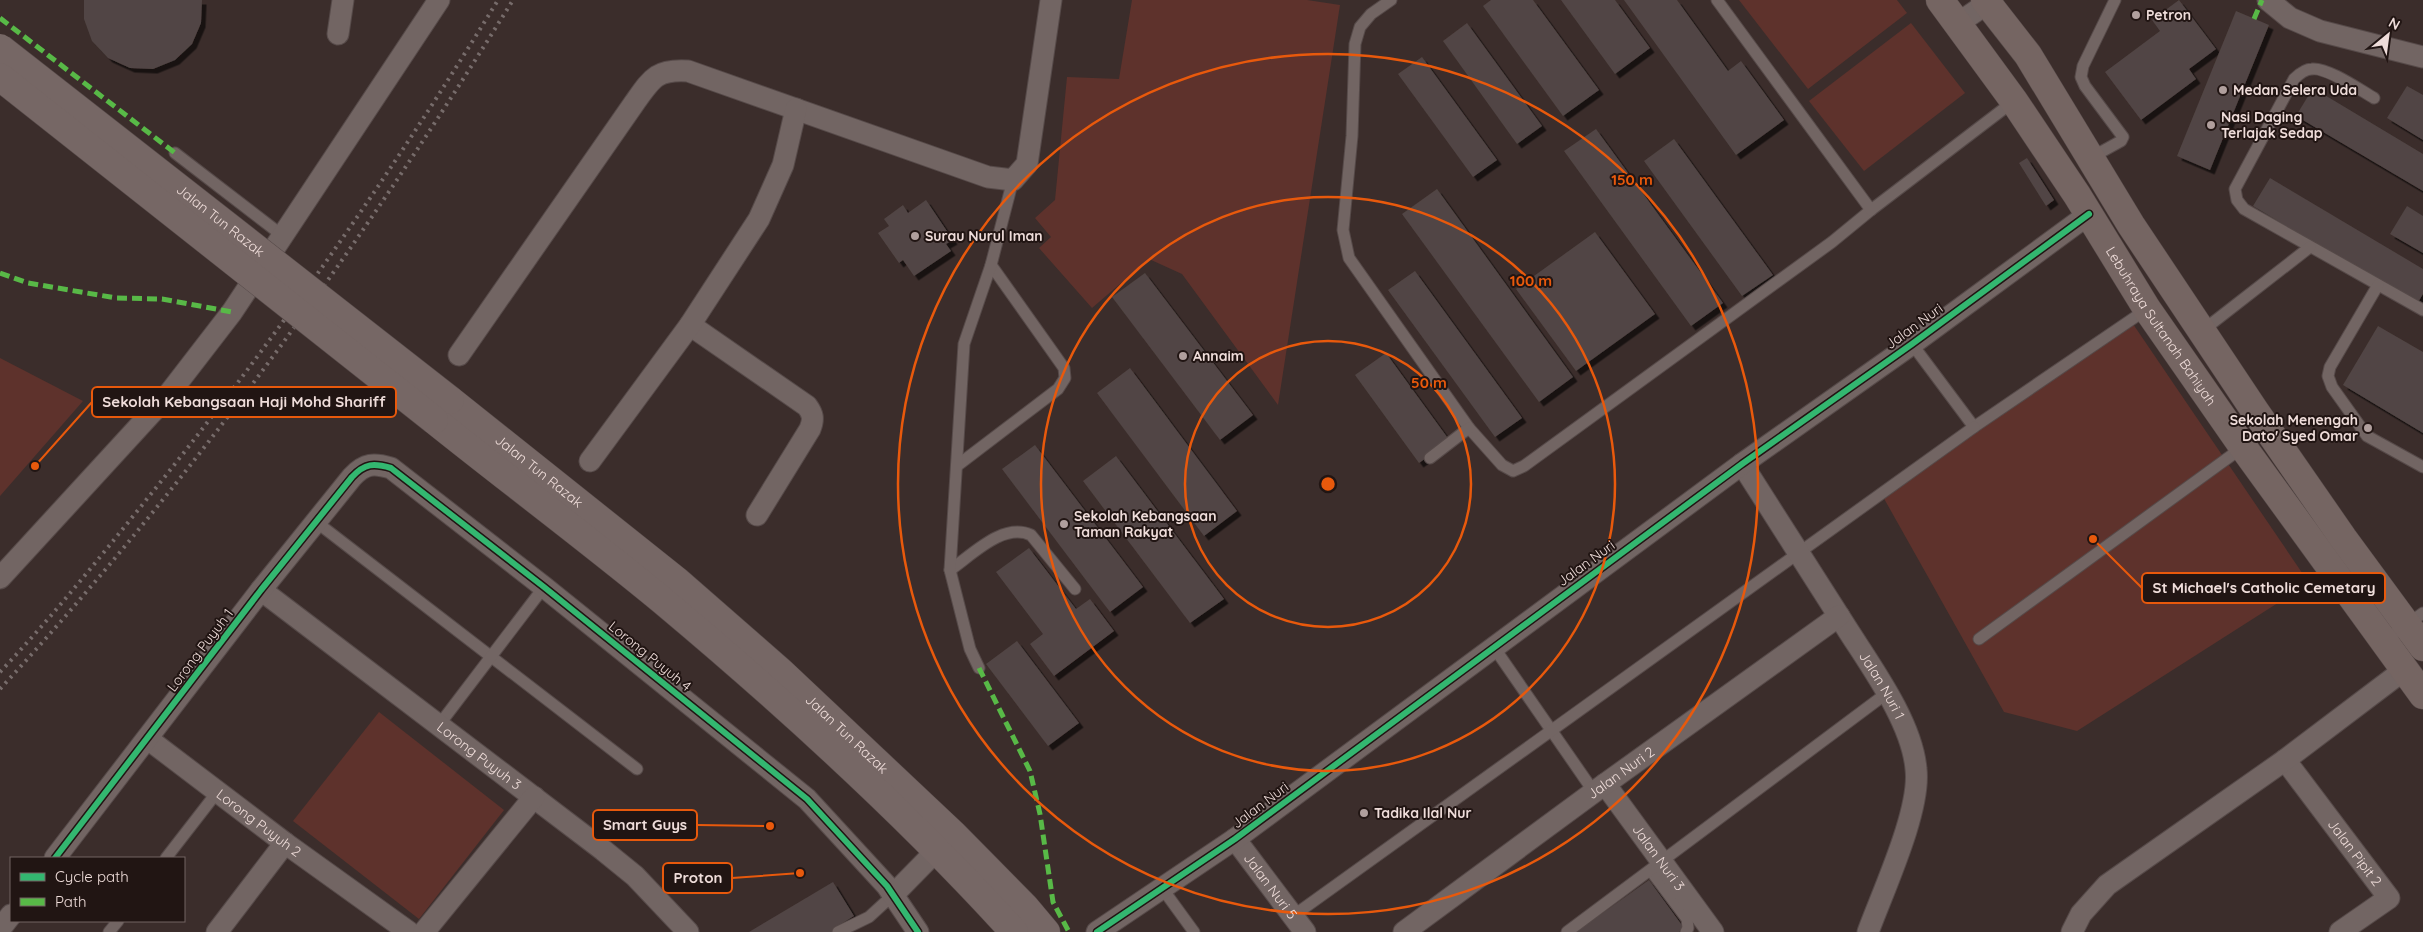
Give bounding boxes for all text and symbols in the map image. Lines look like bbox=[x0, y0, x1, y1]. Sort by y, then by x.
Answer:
place label: Petron bbox=[2146, 6, 2191, 24]
marker: Petron bbox=[2130, 9, 2142, 21]
north arrow bbox=[2363, 10, 2413, 60]
text: N bbox=[2385, 13, 2403, 34]
place label: Medan Selera Uda bbox=[2233, 81, 2357, 99]
marker: Medan Selera Uda bbox=[2217, 84, 2229, 96]
place label: Nasi Daging Terlajak Sedap bbox=[2221, 108, 2323, 142]
marker: Nasi Daging Terlajak Sedap bbox=[2205, 119, 2217, 131]
text: 150 m bbox=[1611, 170, 1653, 189]
street label: Jalan Tun Razak bbox=[173, 180, 268, 261]
place label: Surau Nurul Iman bbox=[925, 227, 1043, 245]
marker: Surau Nurul Iman bbox=[909, 230, 921, 242]
street label: Lebuhraya Sultanah Bahiyah bbox=[2102, 243, 2220, 409]
text: 100 m bbox=[1510, 271, 1552, 290]
street label: Jalan Nuri bbox=[1882, 299, 1946, 353]
place label: Annaim bbox=[1193, 347, 1244, 365]
marker: Annaim bbox=[1177, 350, 1189, 362]
text: 50 m bbox=[1411, 373, 1447, 392]
callout: Sekolah Kebangsaan Haji Mohd Shariff bbox=[92, 387, 396, 417]
text: Sekolah Kebangsaan Haji Mohd Shariff bbox=[102, 392, 387, 411]
place label: Sekolah Menengah Dato' Syed Omar bbox=[2230, 411, 2358, 445]
marker: Sekolah Menengah Dato' Syed Omar bbox=[2362, 422, 2374, 434]
street label: Jalan Tun Razak bbox=[492, 431, 587, 512]
centre of rings bbox=[1319, 475, 1337, 493]
place label: Sekolah Kebangsaan Taman Rakyat bbox=[1074, 507, 1217, 541]
marker: Sekolah Kebangsaan Taman Rakyat bbox=[1058, 518, 1070, 530]
street label: Jalan Nuri bbox=[1554, 536, 1618, 590]
callout: St Michael's Catholic Cemetary bbox=[2142, 573, 2385, 603]
text: St Michael's Catholic Cemetary bbox=[2152, 578, 2376, 597]
street label: Lorong Puyuh 1 bbox=[163, 605, 237, 695]
street label: Lorong Puyuh 4 bbox=[605, 617, 695, 695]
street label: Jalan Nuri 1 bbox=[1855, 648, 1909, 722]
street label: Jalan Tun Razak bbox=[802, 691, 892, 777]
street label: Lorong Puyuh 3 bbox=[433, 718, 525, 794]
street label: Jalan Nuri 2 bbox=[1584, 742, 1658, 803]
street label: Jalan Nuri bbox=[1228, 778, 1292, 832]
street label: Lorong Puyuh 2 bbox=[213, 785, 305, 861]
place label: Tadika Ilal Nur bbox=[1374, 804, 1472, 822]
marker: Tadika Ilal Nur bbox=[1358, 807, 1370, 819]
callout: Smart Guys bbox=[593, 810, 697, 840]
text: Smart Guys bbox=[603, 815, 687, 834]
street label: Jalan Pipit 2 bbox=[2324, 816, 2386, 890]
street label: Jalan Nuri 3 bbox=[1628, 821, 1689, 894]
street label: Jalan Nuri 5 bbox=[1240, 849, 1301, 923]
legend bbox=[10, 857, 185, 922]
callout: Proton bbox=[663, 863, 732, 893]
text: Cycle path bbox=[55, 867, 129, 886]
text: Proton bbox=[674, 868, 722, 887]
text: Path bbox=[55, 892, 87, 911]

